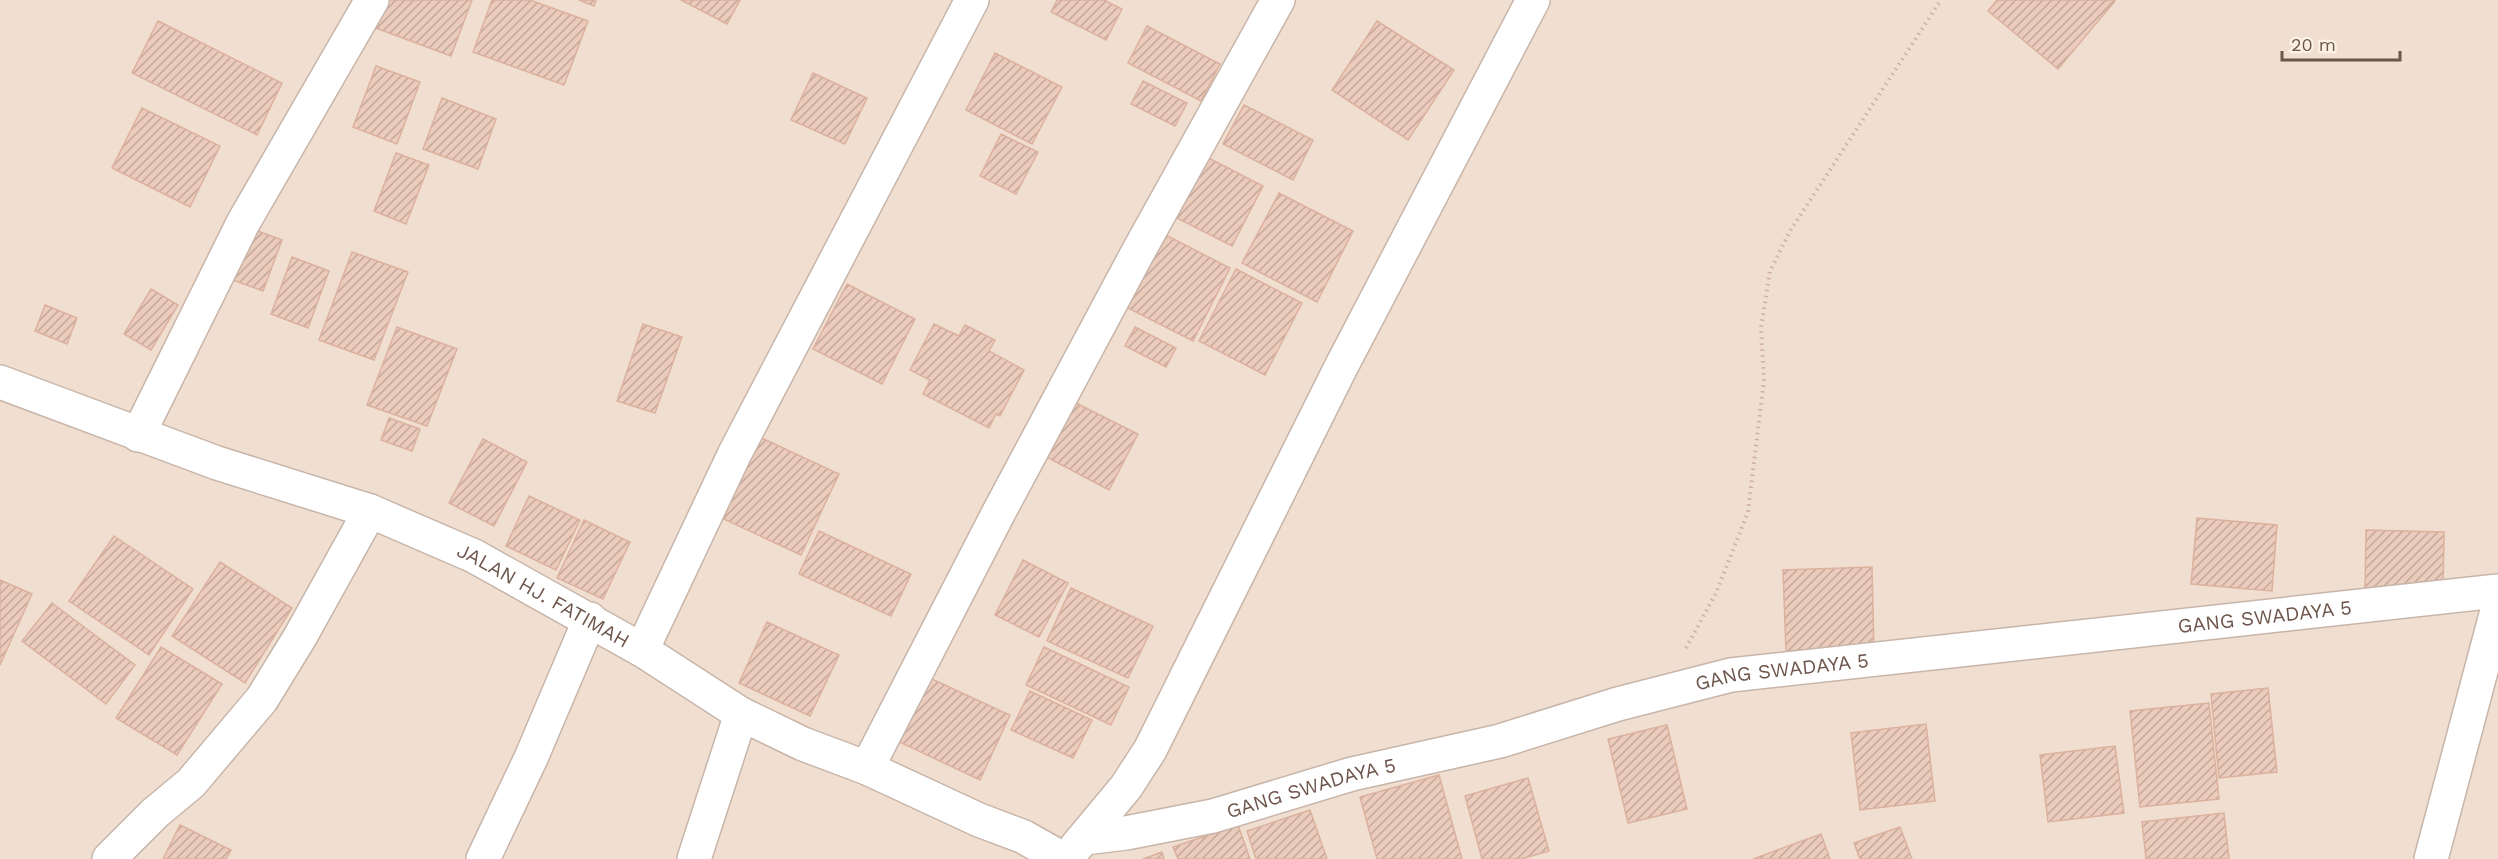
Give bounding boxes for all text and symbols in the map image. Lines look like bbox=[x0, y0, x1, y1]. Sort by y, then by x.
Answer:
scale bar bbox=[2282, 24, 2400, 62]
text: 20 m bbox=[2291, 34, 2336, 55]
street label: JALAN HJ. FATIMAH bbox=[453, 538, 634, 653]
street label: GANG SWADAYA 5 bbox=[2176, 595, 2353, 638]
street label: GANG SWADAYA 5 bbox=[1693, 648, 1870, 696]
street label: GANG SWADAYA 5 bbox=[1223, 753, 1398, 823]

